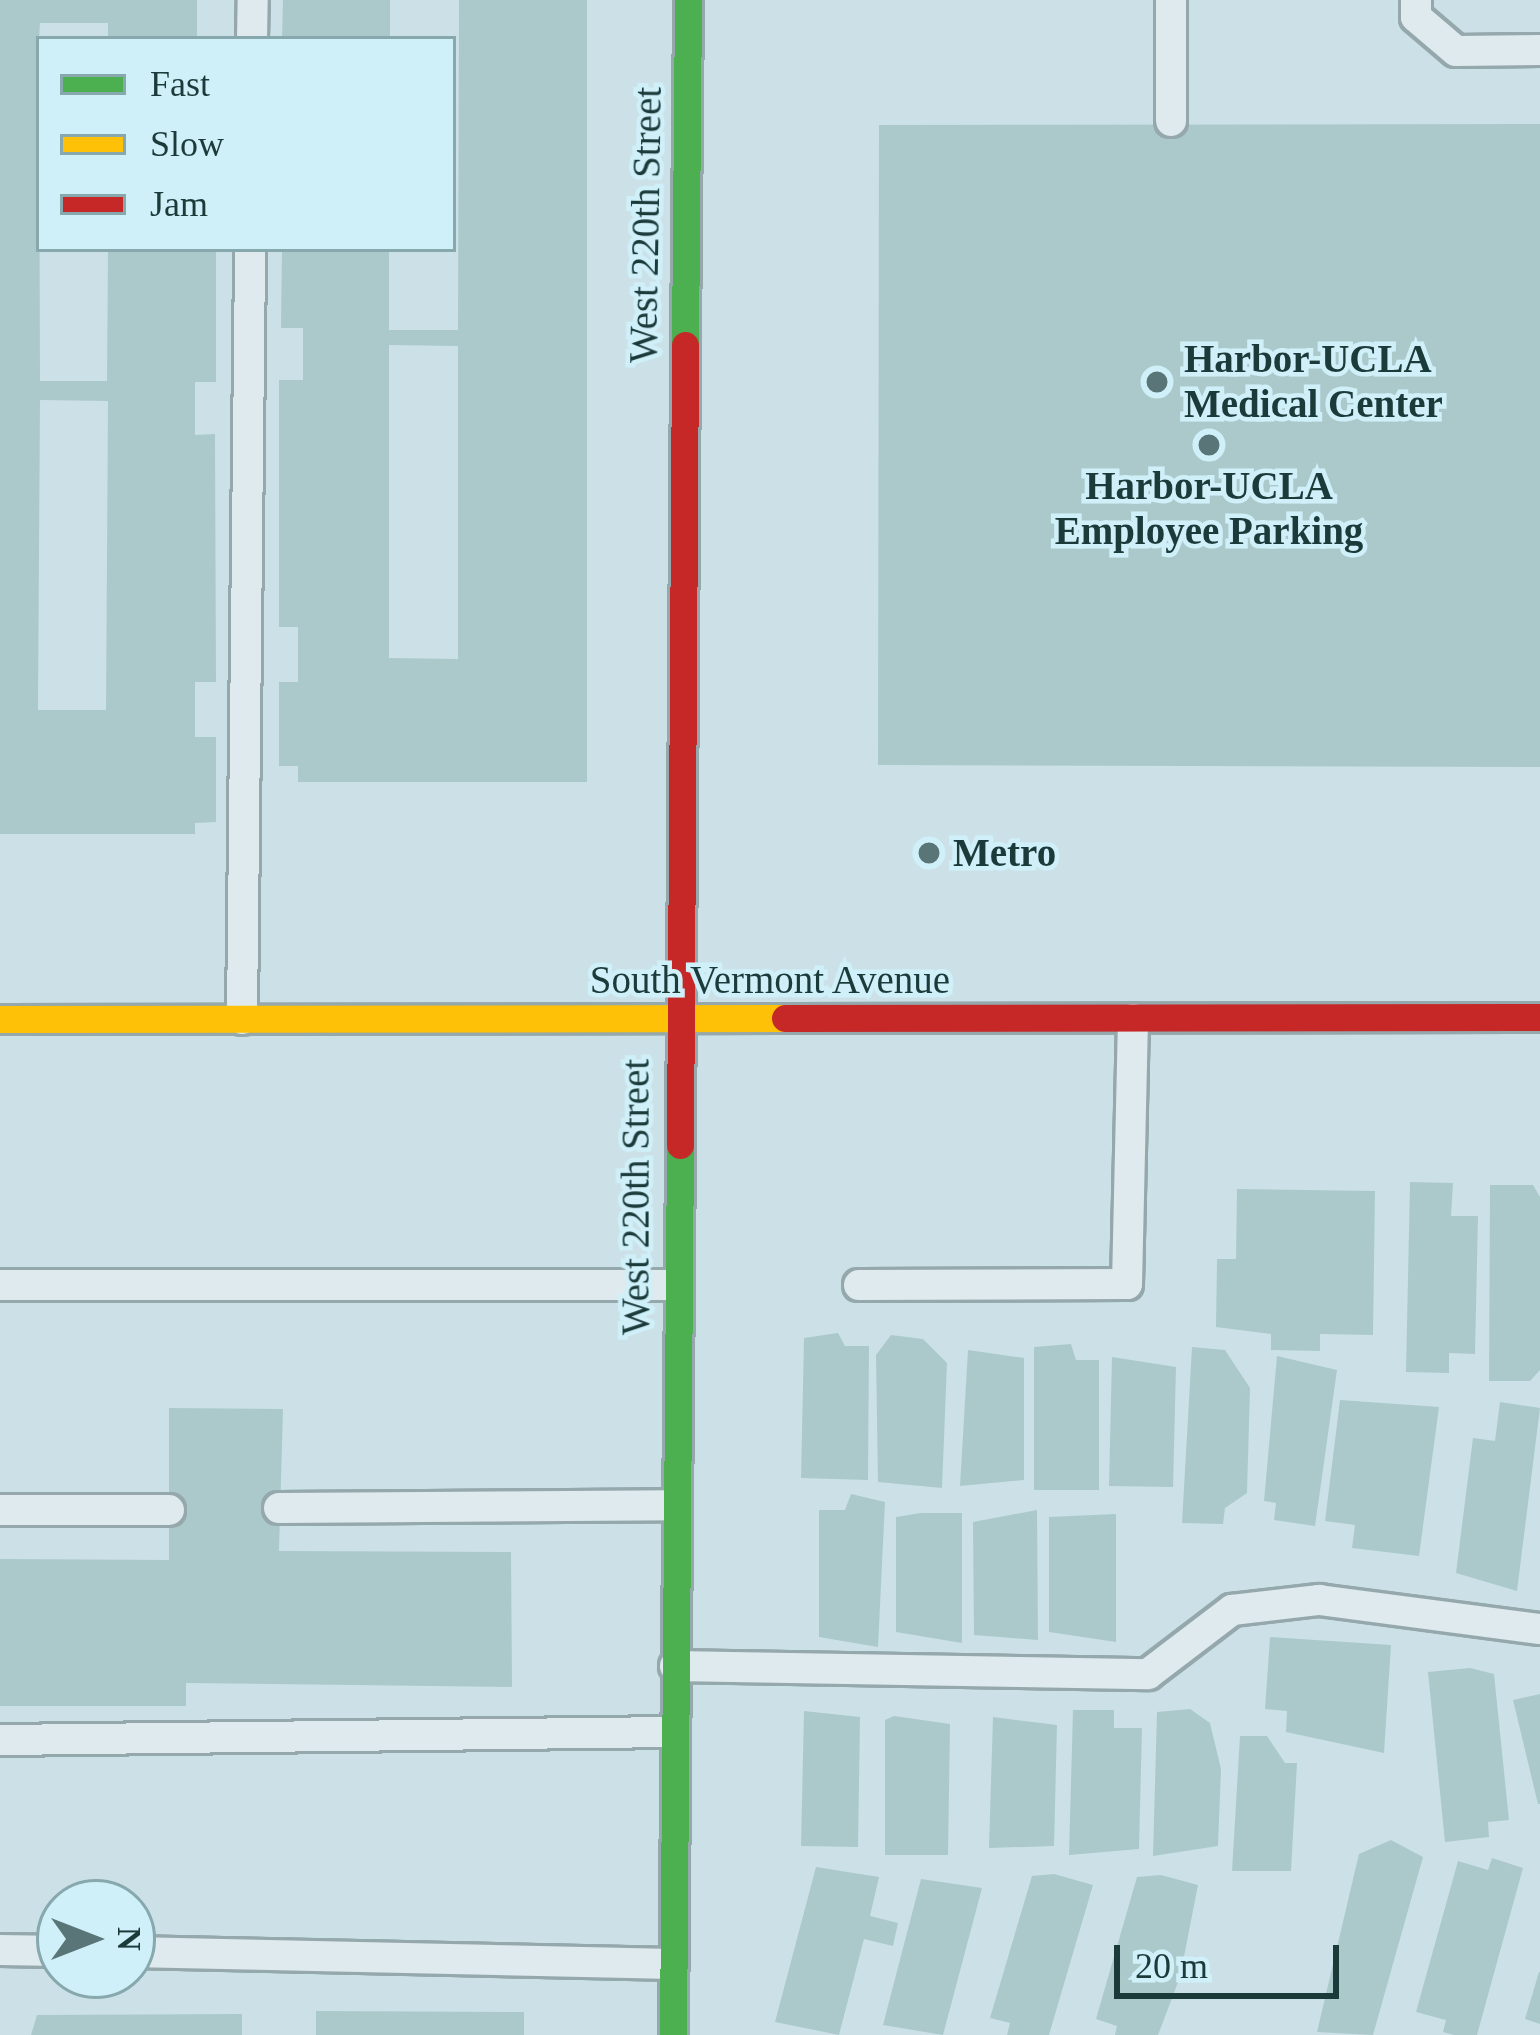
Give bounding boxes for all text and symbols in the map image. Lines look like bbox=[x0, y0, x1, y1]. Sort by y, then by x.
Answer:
legend bbox=[36, 36, 456, 252]
text: Fast bbox=[150, 64, 210, 104]
street label: West 220th Street bbox=[620, 86, 672, 364]
text: Slow bbox=[150, 124, 224, 164]
text: Jam bbox=[150, 184, 208, 224]
place label: Harbor-UCLA Medical Center bbox=[1184, 337, 1443, 428]
marker: Harbor-UCLA Medical Center bbox=[1141, 366, 1173, 398]
marker: Harbor-UCLA Employee Parking bbox=[1196, 432, 1222, 458]
place label: Harbor-UCLA Employee Parking bbox=[1055, 464, 1363, 555]
place label: Metro bbox=[953, 830, 1056, 876]
marker: Metro bbox=[916, 840, 942, 866]
street label: South Vermont Avenue bbox=[588, 957, 952, 1003]
street label: West 220th Street bbox=[613, 1059, 659, 1335]
north arrow bbox=[36, 1879, 156, 1999]
scale bar bbox=[1120, 1921, 1345, 1995]
text: N bbox=[111, 1927, 147, 1951]
text: 20 m bbox=[1135, 1946, 1208, 1986]

